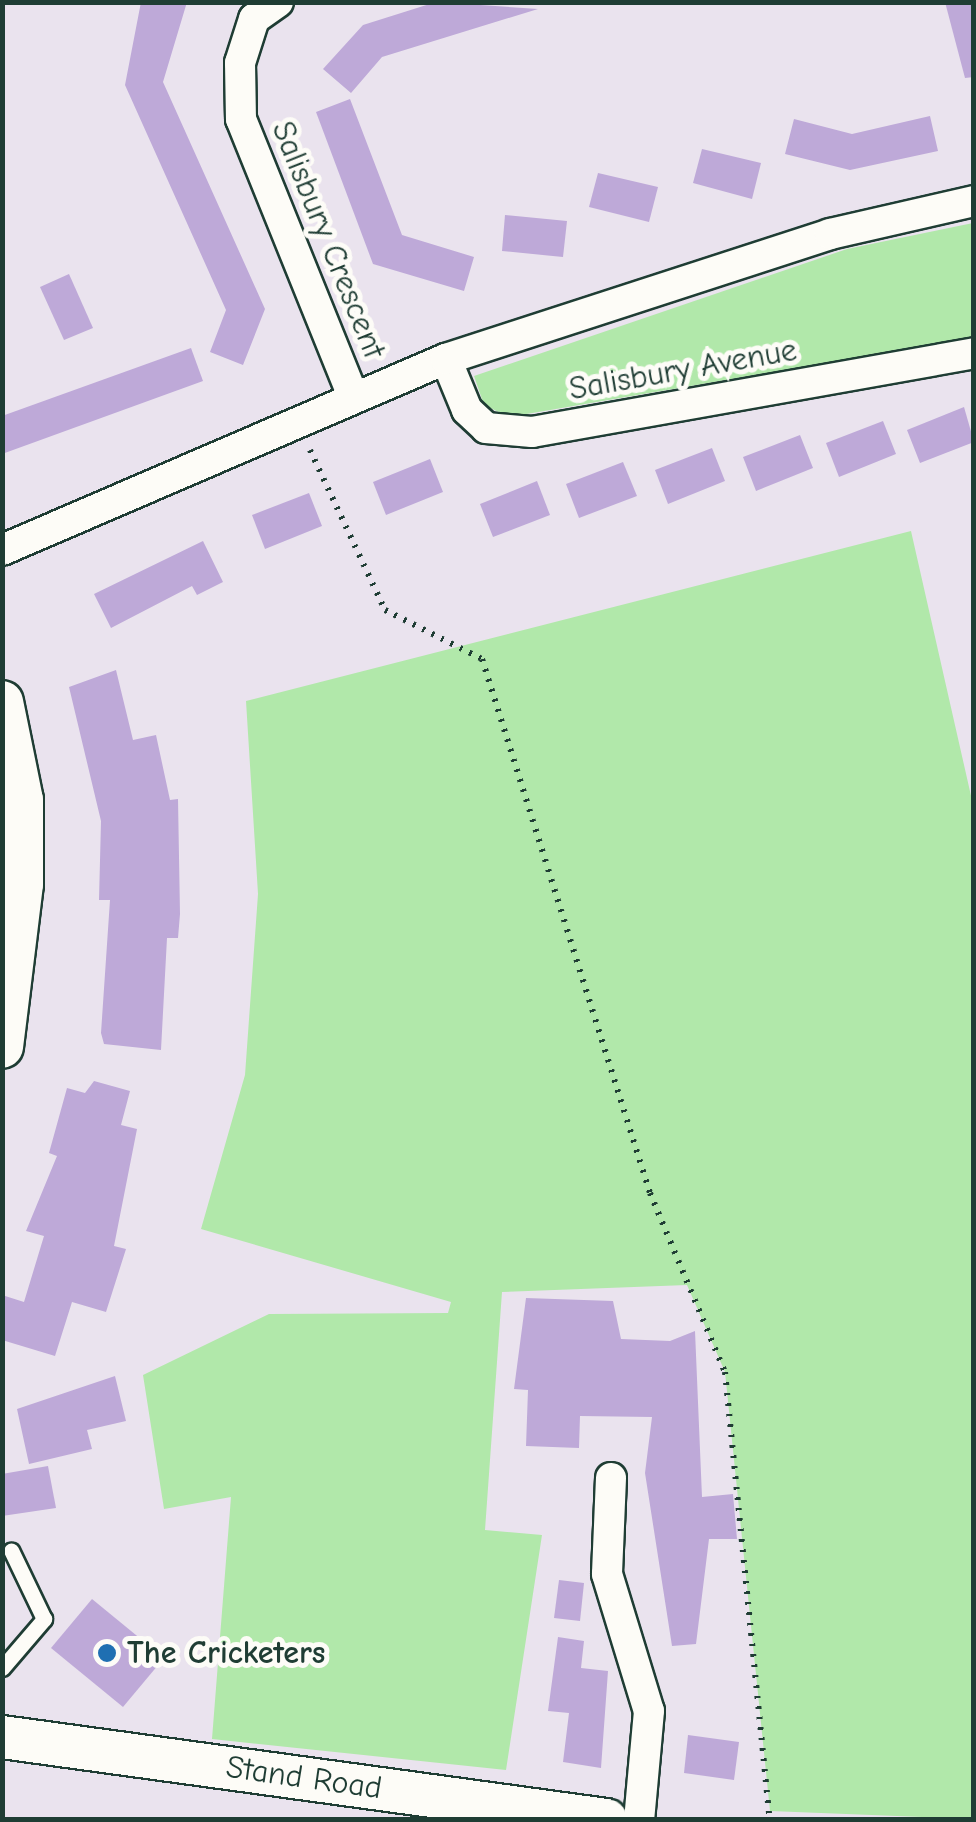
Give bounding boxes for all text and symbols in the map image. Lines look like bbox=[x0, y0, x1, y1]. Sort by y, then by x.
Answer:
street label: Salisbury Crescent bbox=[263, 116, 393, 364]
street label: Salisbury Avenue bbox=[566, 331, 800, 409]
place label: The Cricketers bbox=[127, 1634, 325, 1672]
marker: The Cricketers bbox=[96, 1642, 118, 1664]
street label: Stand Road bbox=[224, 1748, 384, 1808]

